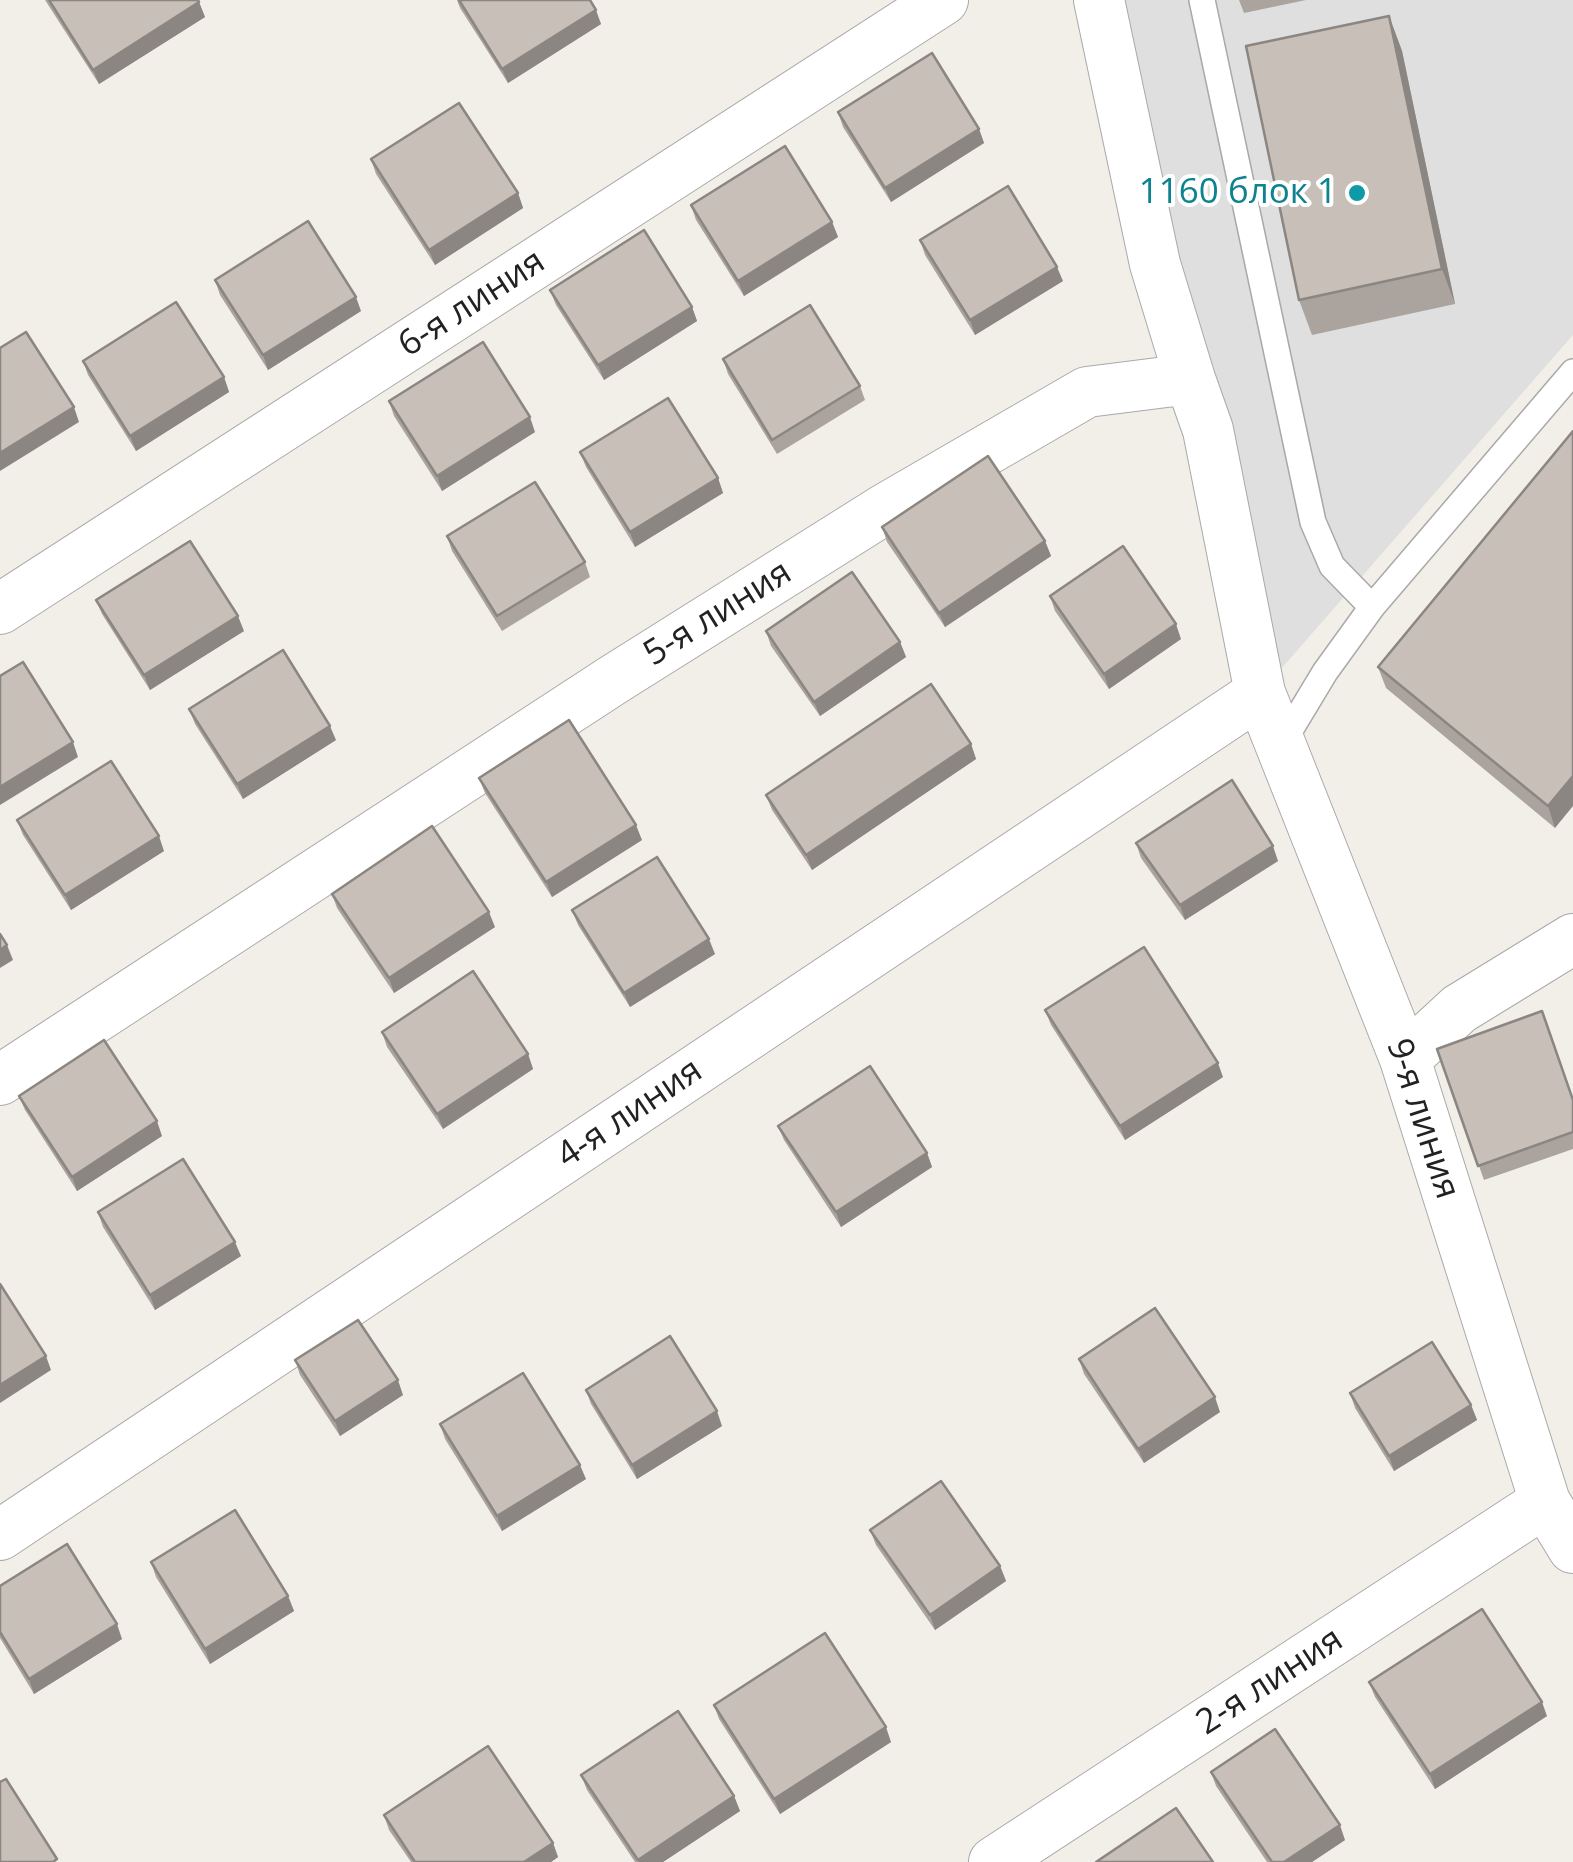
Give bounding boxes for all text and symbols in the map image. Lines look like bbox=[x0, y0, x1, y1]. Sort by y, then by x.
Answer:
place label: 1160 блок 1 bbox=[1139, 172, 1337, 214]
marker: 1160 блок 1 bbox=[1346, 182, 1368, 204]
street label: 6-я линия bbox=[391, 241, 553, 367]
street label: 5-я линия bbox=[637, 552, 799, 676]
street label: 9-я линия bbox=[1376, 1034, 1468, 1204]
street label: 4-я линия bbox=[550, 1050, 710, 1178]
street label: 2-я линия bbox=[1189, 1619, 1351, 1745]

